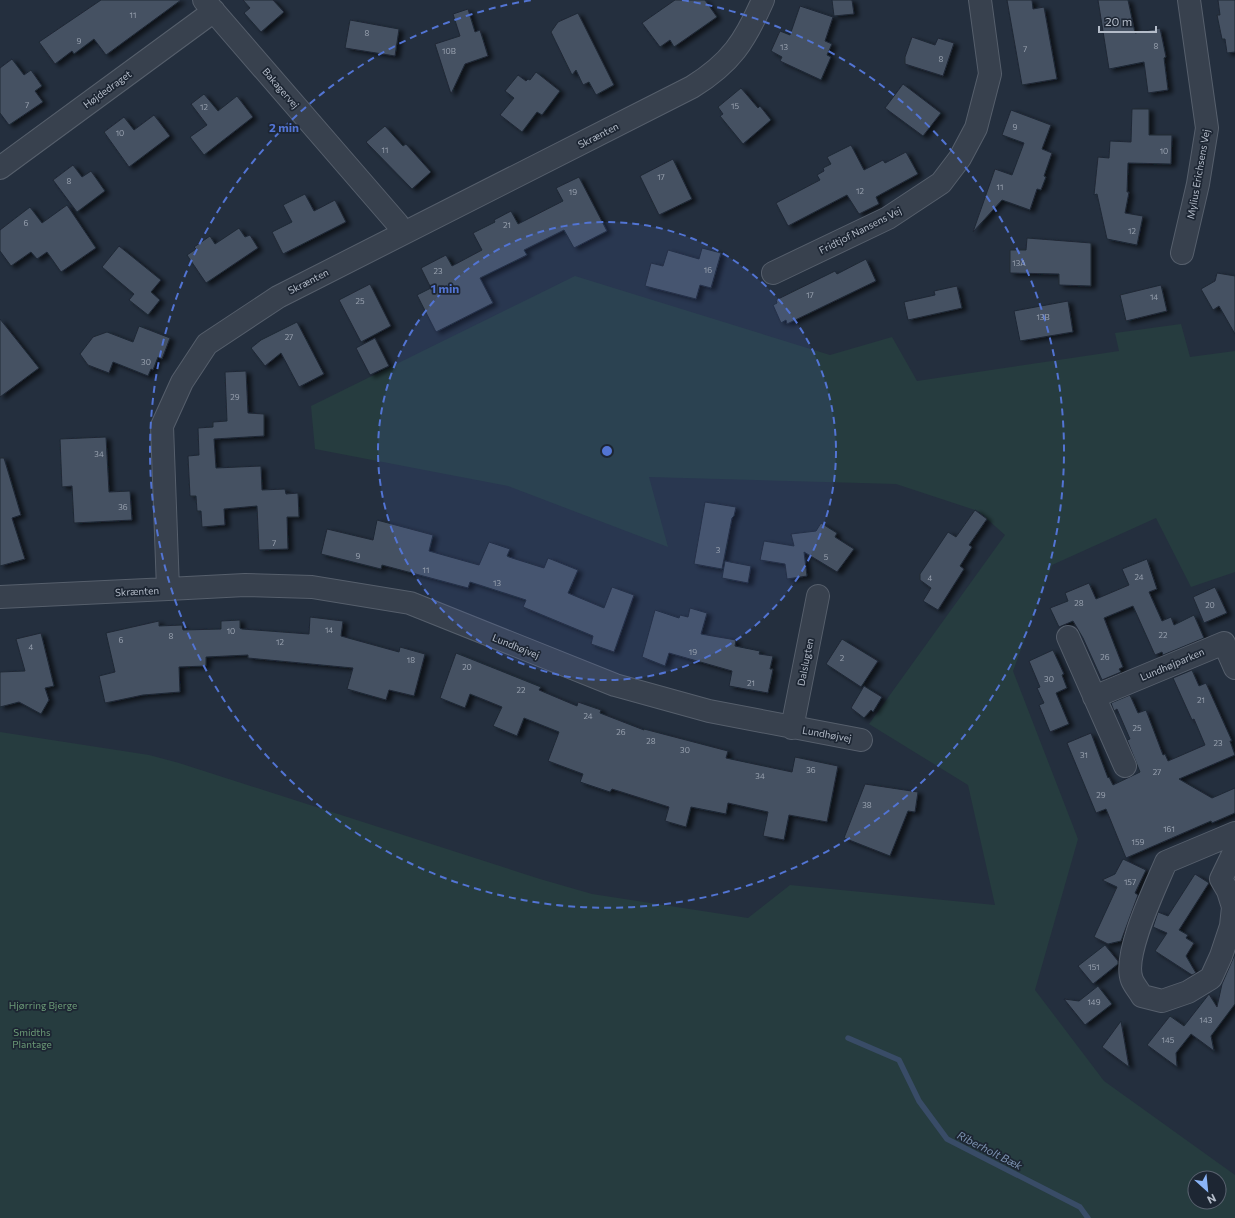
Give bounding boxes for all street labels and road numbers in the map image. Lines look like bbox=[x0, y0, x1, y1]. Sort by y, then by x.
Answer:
street label: Bakagervej bbox=[260, 65, 302, 111]
street label: Højdedraget bbox=[81, 68, 133, 110]
street label: Skrænten bbox=[576, 120, 620, 150]
street label: Mylius Erichsens Vej bbox=[1184, 128, 1212, 220]
street label: Fridtjof Nansens Vej bbox=[817, 204, 903, 256]
street label: Skrænten bbox=[286, 266, 330, 296]
street label: Skrænten bbox=[115, 584, 159, 598]
street label: Lundhøjvej bbox=[491, 631, 541, 661]
street label: Dalslugten bbox=[795, 637, 815, 687]
street label: Lundhøjparken bbox=[1138, 645, 1206, 683]
street label: Lundhøjvej bbox=[801, 724, 853, 744]

